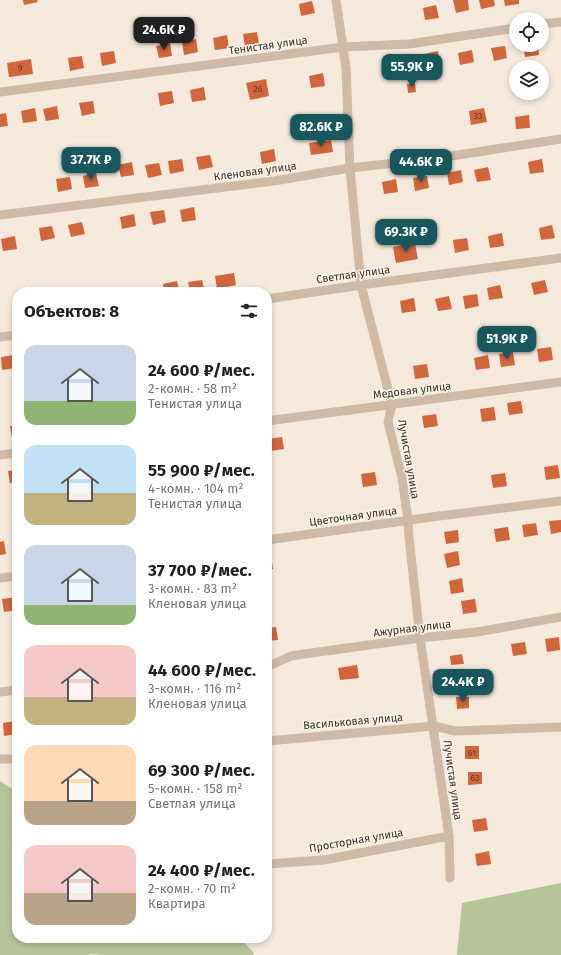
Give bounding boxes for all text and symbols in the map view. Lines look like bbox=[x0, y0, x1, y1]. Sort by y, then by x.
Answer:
map controls bbox=[509, 12, 549, 100]
button: locate bbox=[509, 12, 549, 52]
pin: 24.6K ₽ bbox=[127, 17, 201, 51]
text: 24.6K ₽ bbox=[142, 22, 186, 37]
street label: Тенистая улица bbox=[228, 34, 308, 57]
pin: 55.9K ₽ bbox=[375, 54, 449, 88]
text: 55.9K ₽ bbox=[390, 59, 434, 74]
button: layers bbox=[509, 60, 549, 100]
house number: 9 bbox=[18, 63, 23, 73]
house number: 26 bbox=[253, 84, 263, 94]
house number: 33 bbox=[474, 111, 482, 121]
pin: 82.6K ₽ bbox=[284, 114, 358, 148]
text: 82.6K ₽ bbox=[299, 119, 343, 134]
pin: 37.7K ₽ bbox=[54, 147, 128, 181]
pin: 44.6K ₽ bbox=[384, 149, 458, 183]
text: 37.7K ₽ bbox=[70, 152, 112, 167]
text: 44.6K ₽ bbox=[399, 154, 443, 169]
street label: Кленовая улица bbox=[213, 159, 297, 184]
pin: 69.3K ₽ bbox=[369, 219, 443, 253]
text: 69.3K ₽ bbox=[384, 224, 428, 239]
street label: Светлая улица bbox=[315, 263, 391, 286]
icon: filters bbox=[238, 300, 260, 322]
text: Объектов: 8 bbox=[24, 301, 119, 322]
pin: 51.9K ₽ bbox=[470, 326, 544, 360]
text: 51.9K ₽ bbox=[486, 331, 528, 346]
text: 24 600 ₽/мес. bbox=[148, 360, 255, 381]
icon: home bbox=[56, 361, 104, 409]
street label: Медовая улица bbox=[372, 379, 452, 402]
text: 2-комн. · 58 m² bbox=[148, 381, 237, 396]
text: Тенистая улица bbox=[148, 396, 242, 411]
street label: Лучистая улица bbox=[395, 418, 422, 500]
text: 55 900 ₽/мес. bbox=[148, 460, 255, 481]
icon: home bbox=[56, 461, 104, 509]
text: 4-комн. · 104 m² bbox=[148, 481, 243, 496]
text: Тенистая улица bbox=[148, 496, 242, 511]
street label: Цветочная улица bbox=[308, 504, 398, 529]
text: 37 700 ₽/мес. bbox=[148, 560, 252, 581]
icon: home bbox=[56, 561, 104, 609]
text: 3-комн. · 83 m² bbox=[148, 581, 237, 596]
text: Кленовая улица bbox=[148, 596, 247, 611]
street label: Ажурная улица bbox=[372, 617, 452, 640]
text: 44 600 ₽/мес. bbox=[148, 660, 256, 681]
icon: home bbox=[56, 661, 104, 709]
pin: 24.4K ₽ bbox=[426, 669, 500, 703]
text: 24.4K ₽ bbox=[442, 674, 484, 689]
text: 3-комн. · 116 m² bbox=[148, 681, 241, 696]
text: Кленовая улица bbox=[148, 696, 247, 711]
street label: Васильковая улица bbox=[303, 711, 404, 732]
street label: Лучистая улица bbox=[440, 739, 465, 821]
house number: 61 bbox=[468, 748, 476, 758]
text: 69 300 ₽/мес. bbox=[148, 760, 255, 781]
icon: home bbox=[56, 761, 104, 809]
house number: 63 bbox=[470, 773, 480, 783]
text: 5-комн. · 158 m² bbox=[148, 781, 243, 796]
text: Светлая улица bbox=[148, 796, 236, 811]
street label: Просторная улица bbox=[308, 826, 404, 855]
text: 24 400 ₽/мес. bbox=[148, 860, 255, 881]
icon: home bbox=[56, 861, 104, 909]
text: 2-комн. · 70 m² bbox=[148, 881, 236, 896]
text: Квартира bbox=[148, 896, 206, 911]

